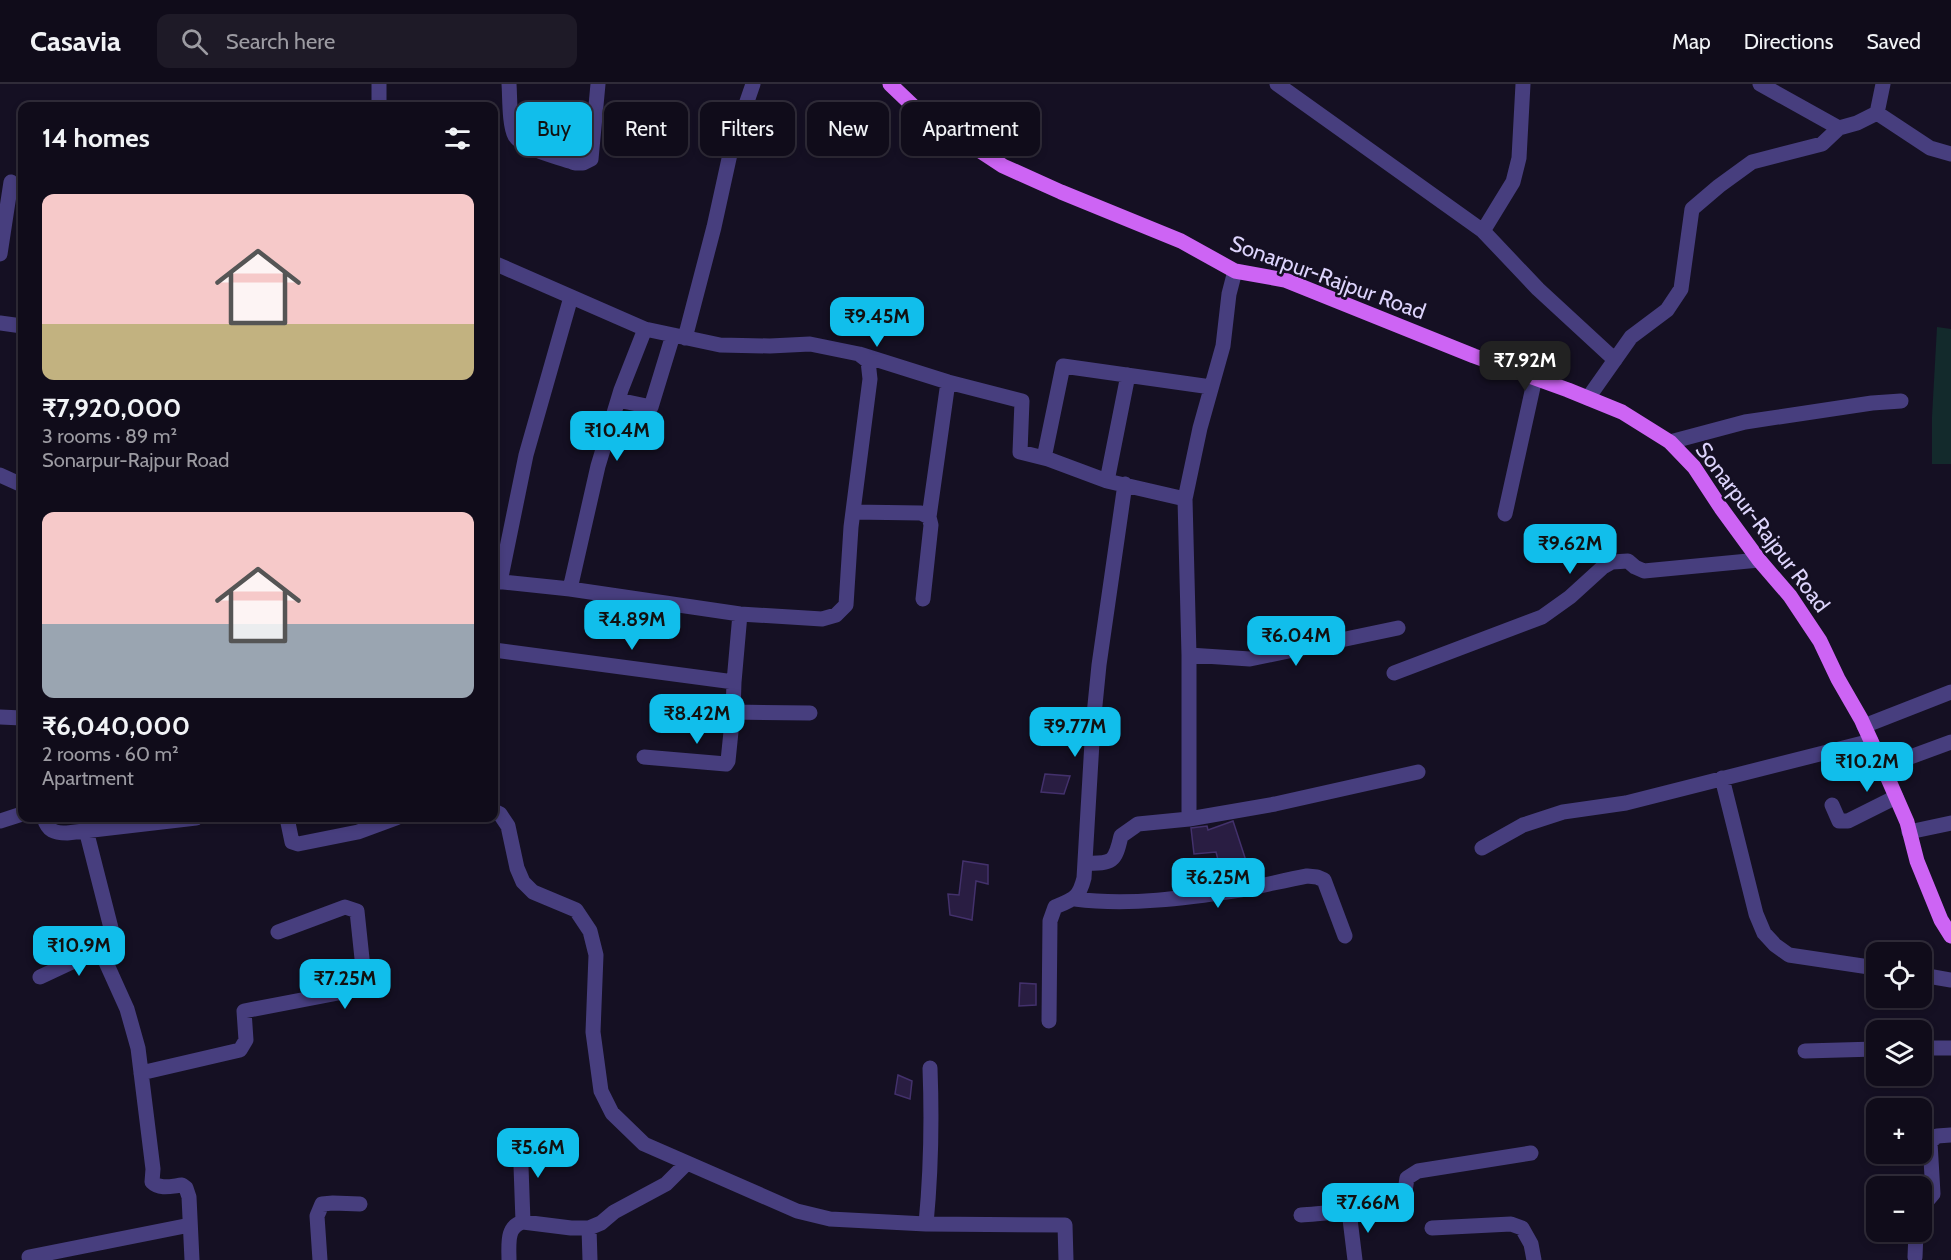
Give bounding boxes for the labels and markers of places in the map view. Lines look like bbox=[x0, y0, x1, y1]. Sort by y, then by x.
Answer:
pin: ₹9.45M bbox=[828, 297, 926, 348]
pin: ₹7.92M bbox=[1476, 341, 1574, 392]
pin: ₹10.4M bbox=[568, 411, 666, 462]
pin: ₹9.62M bbox=[1521, 524, 1619, 575]
pin: ₹4.89M bbox=[583, 600, 681, 651]
pin: ₹6.04M bbox=[1247, 616, 1345, 667]
pin: ₹8.42M bbox=[648, 694, 746, 745]
pin: ₹9.77M bbox=[1026, 707, 1124, 758]
pin: ₹10.2M bbox=[1818, 742, 1916, 793]
pin: ₹6.25M bbox=[1169, 858, 1267, 909]
pin: ₹10.9M bbox=[30, 926, 128, 977]
pin: ₹7.25M bbox=[296, 959, 394, 1010]
pin: ₹5.6M bbox=[496, 1128, 580, 1179]
pin: ₹7.66M bbox=[1319, 1183, 1417, 1234]

